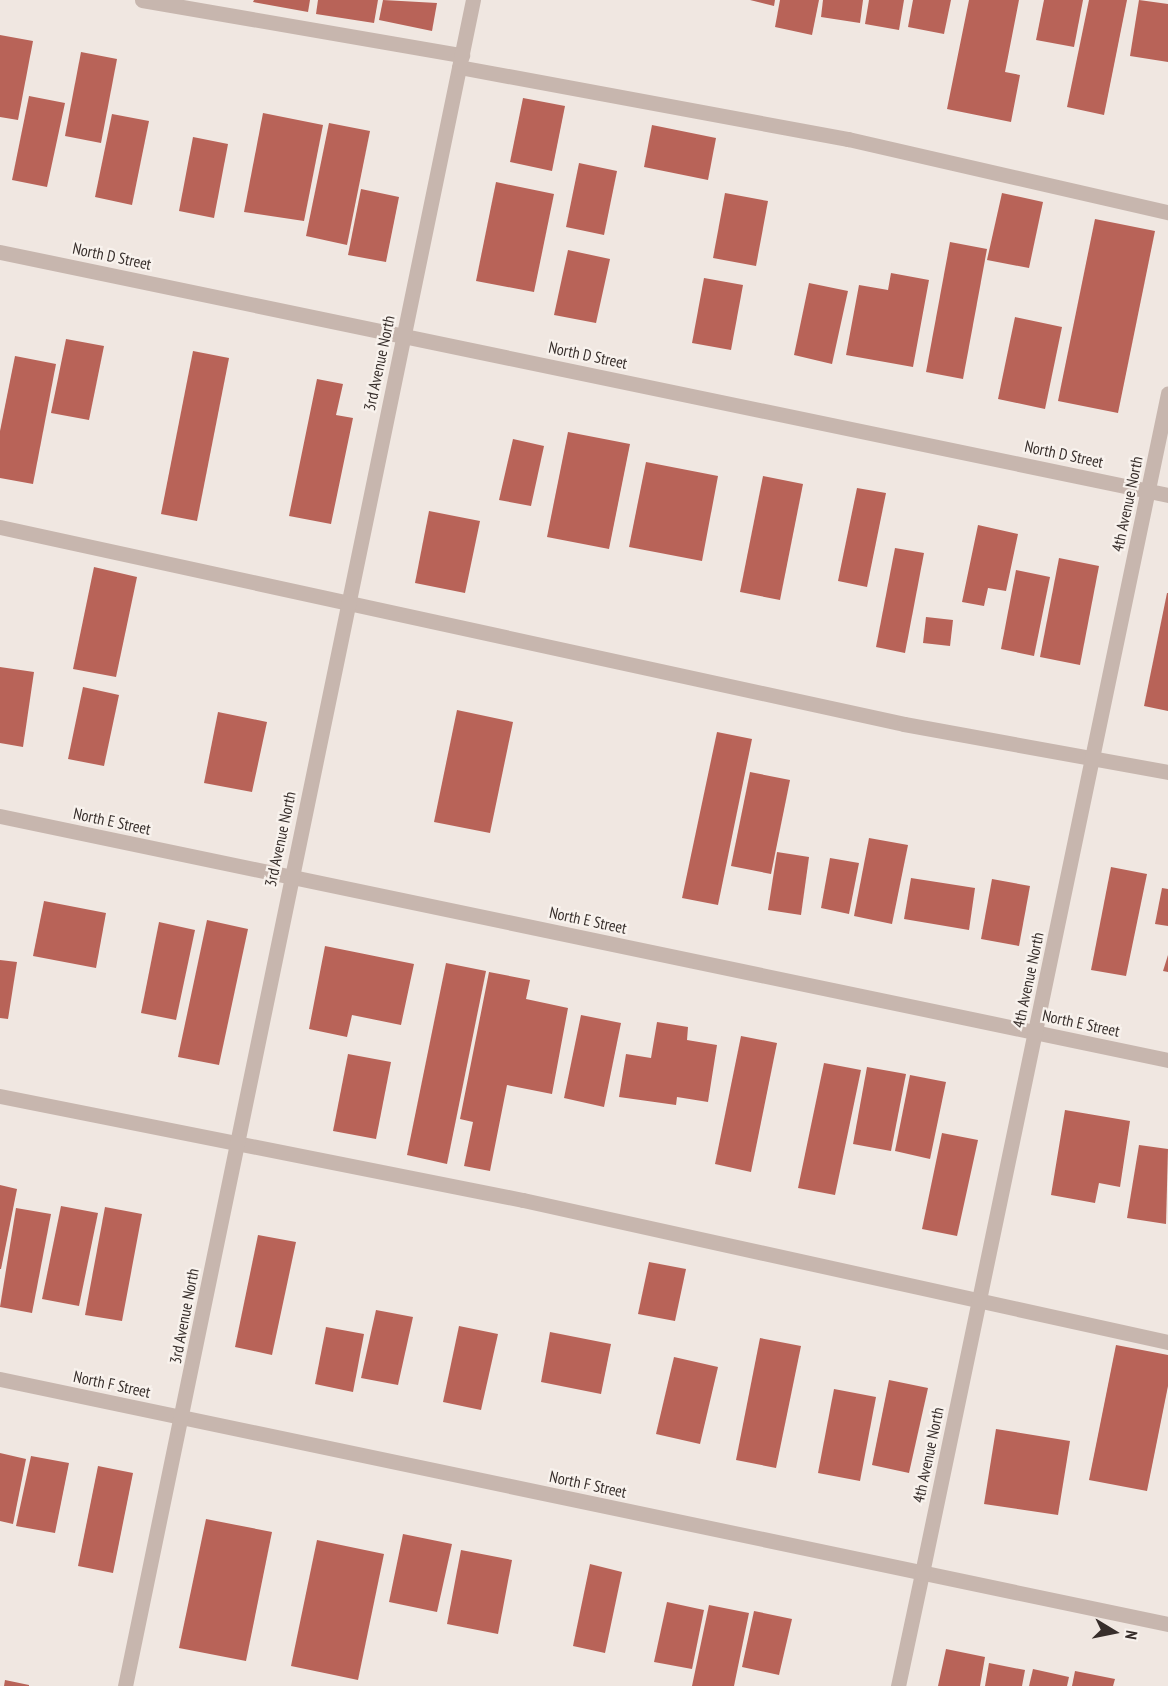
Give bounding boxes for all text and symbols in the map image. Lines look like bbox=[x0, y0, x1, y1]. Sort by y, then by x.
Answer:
street label: North D Street bbox=[71, 238, 153, 274]
street label: 3rd Avenue North bbox=[359, 313, 399, 413]
street label: North D Street bbox=[547, 337, 629, 373]
street label: North D Street bbox=[1023, 436, 1105, 472]
street label: 4th Avenue North bbox=[1107, 454, 1147, 554]
street label: 3rd Avenue North bbox=[260, 789, 300, 889]
street label: North E Street bbox=[72, 803, 152, 839]
street label: North E Street bbox=[548, 902, 628, 938]
street label: 4th Avenue North bbox=[1008, 930, 1048, 1030]
street label: North E Street bbox=[1041, 1005, 1121, 1041]
street label: 3rd Avenue North bbox=[165, 1266, 203, 1366]
street label: North F Street bbox=[72, 1366, 152, 1402]
street label: 4th Avenue North bbox=[908, 1405, 948, 1505]
street label: North F Street bbox=[548, 1466, 628, 1502]
north arrow bbox=[1084, 1602, 1144, 1662]
text: N bbox=[1121, 1629, 1142, 1641]

